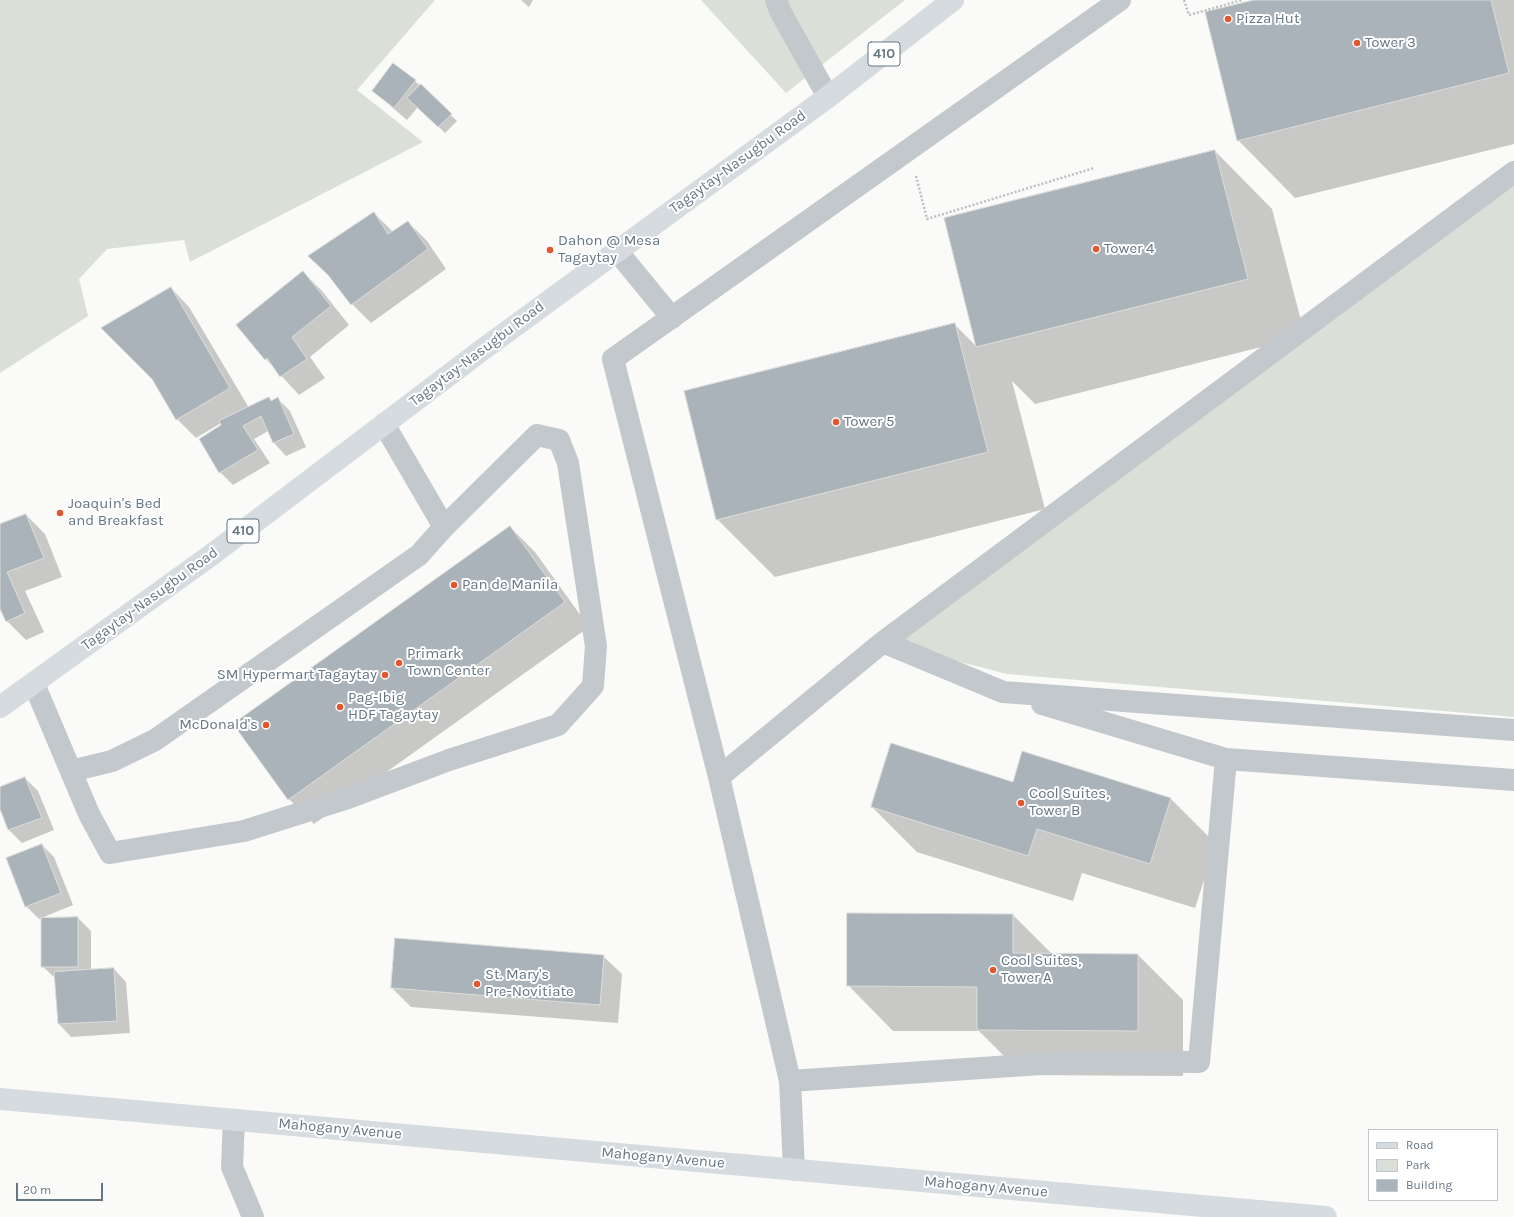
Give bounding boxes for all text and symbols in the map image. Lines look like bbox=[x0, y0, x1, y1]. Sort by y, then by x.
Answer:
place label: Pizza Hut bbox=[1236, 10, 1300, 28]
marker: Pizza Hut bbox=[1223, 14, 1233, 24]
place label: Tower 3 bbox=[1365, 34, 1416, 52]
marker: Tower 3 bbox=[1352, 38, 1362, 48]
road number: 410 bbox=[868, 42, 900, 66]
street label: Tagaytay-Nasugbu Road bbox=[666, 106, 810, 218]
place label: Dahon @ Mesa Tagaytay bbox=[558, 232, 660, 267]
place label: Tower 4 bbox=[1104, 240, 1154, 258]
marker: Tower 4 bbox=[1091, 244, 1101, 254]
marker: Dahon @ Mesa Tagaytay bbox=[545, 245, 555, 255]
street label: Tagaytay-Nasugbu Road bbox=[406, 297, 548, 411]
place label: Tower 5 bbox=[844, 413, 895, 431]
marker: Tower 5 bbox=[831, 417, 841, 427]
place label: Joaquin's Bed and Breakfast bbox=[68, 495, 164, 530]
marker: Joaquin's Bed and Breakfast bbox=[55, 508, 65, 518]
road number: 410 bbox=[227, 519, 259, 543]
street label: Tagaytay-Nasugbu Road bbox=[78, 543, 222, 655]
place label: Pan de Manila bbox=[462, 576, 558, 594]
marker: Pan de Manila bbox=[449, 580, 459, 590]
place label: Primark Town Center bbox=[407, 645, 490, 680]
marker: Primark Town Center bbox=[394, 658, 404, 668]
place label: SM Hypermart Tagaytay bbox=[217, 666, 377, 684]
marker: SM Hypermart Tagaytay bbox=[380, 670, 390, 680]
place label: Pag-Ibig HDF Tagaytay bbox=[348, 689, 438, 724]
marker: Pag-Ibig HDF Tagaytay bbox=[335, 702, 345, 712]
place label: McDonald's bbox=[179, 716, 258, 734]
marker: McDonald's bbox=[261, 720, 271, 730]
place label: Cool Suites, Tower B bbox=[1029, 785, 1109, 820]
marker: Cool Suites, Tower B bbox=[1016, 798, 1026, 808]
place label: Cool Suites, Tower A bbox=[1001, 952, 1081, 987]
marker: Cool Suites, Tower A bbox=[988, 965, 998, 975]
place label: St. Mary's Pre-Novitiate bbox=[485, 966, 574, 1001]
marker: St. Mary's Pre-Novitiate bbox=[472, 979, 482, 989]
street label: Mahogany Avenue bbox=[278, 1115, 402, 1143]
legend bbox=[1368, 1129, 1498, 1201]
text: Road bbox=[1406, 1138, 1434, 1152]
street label: Mahogany Avenue bbox=[601, 1144, 725, 1172]
text: Park bbox=[1406, 1158, 1430, 1172]
street label: Mahogany Avenue bbox=[924, 1173, 1048, 1201]
scale bar bbox=[18, 1175, 105, 1201]
text: Building bbox=[1406, 1178, 1452, 1192]
text: 20 m bbox=[23, 1183, 51, 1197]

